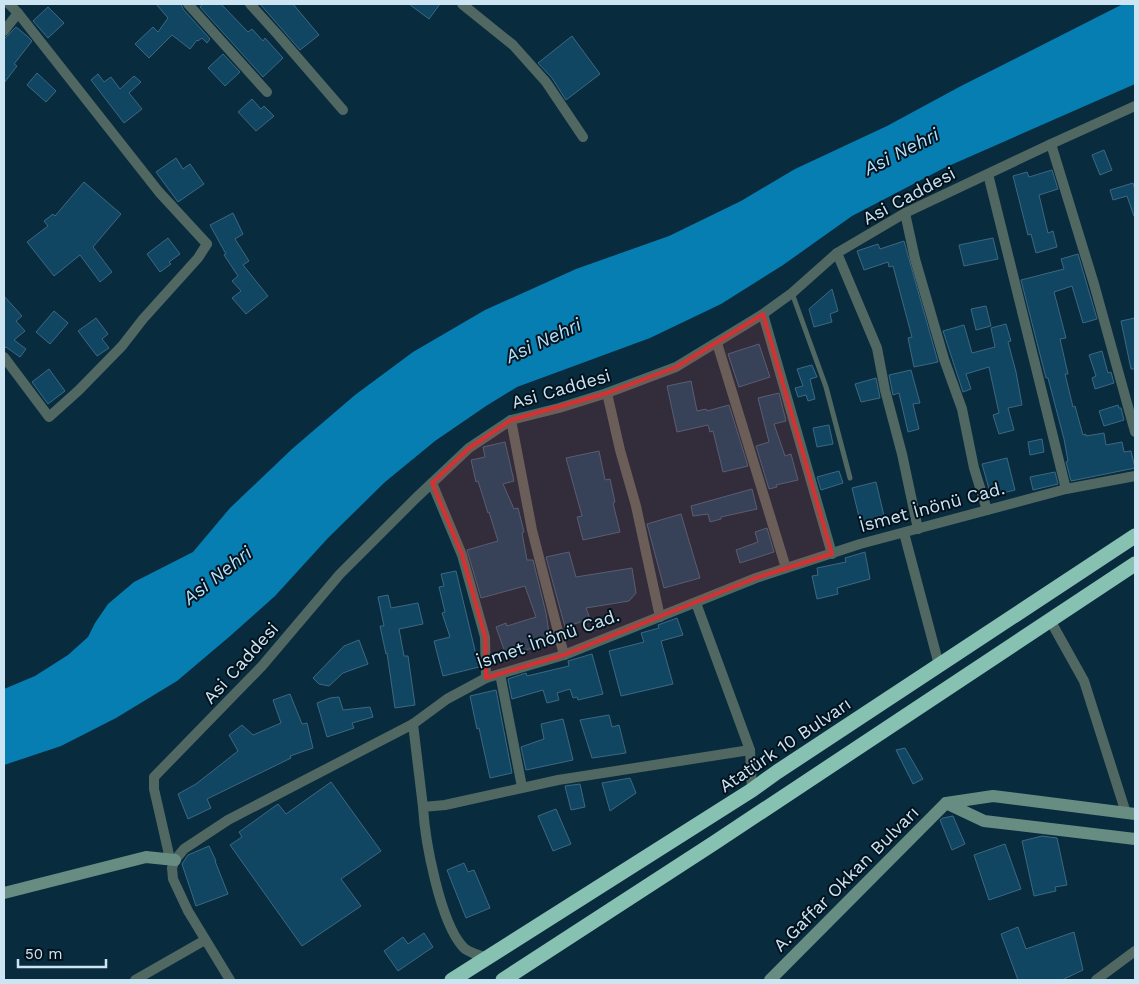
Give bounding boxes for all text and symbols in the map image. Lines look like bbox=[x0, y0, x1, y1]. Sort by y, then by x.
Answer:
water label: Asi Nehri bbox=[859, 122, 944, 181]
street label: Asi Caddesi bbox=[859, 162, 959, 229]
water label: Asi Nehri bbox=[501, 312, 586, 368]
street label: Asi Caddesi bbox=[509, 364, 613, 413]
street label: İsmet İnönü Cad. bbox=[857, 477, 1007, 536]
water label: Asi Nehri bbox=[177, 541, 257, 610]
street label: İsmet İnönü Cad. bbox=[474, 604, 622, 673]
street label: Asi Caddesi bbox=[199, 618, 283, 708]
street label: Atatürk 10 Bulvarı bbox=[715, 693, 854, 796]
street label: A.Gaffar Okkan Bulvarı bbox=[769, 802, 923, 956]
scale bar bbox=[18, 936, 105, 968]
text: 50 m bbox=[25, 945, 62, 963]

